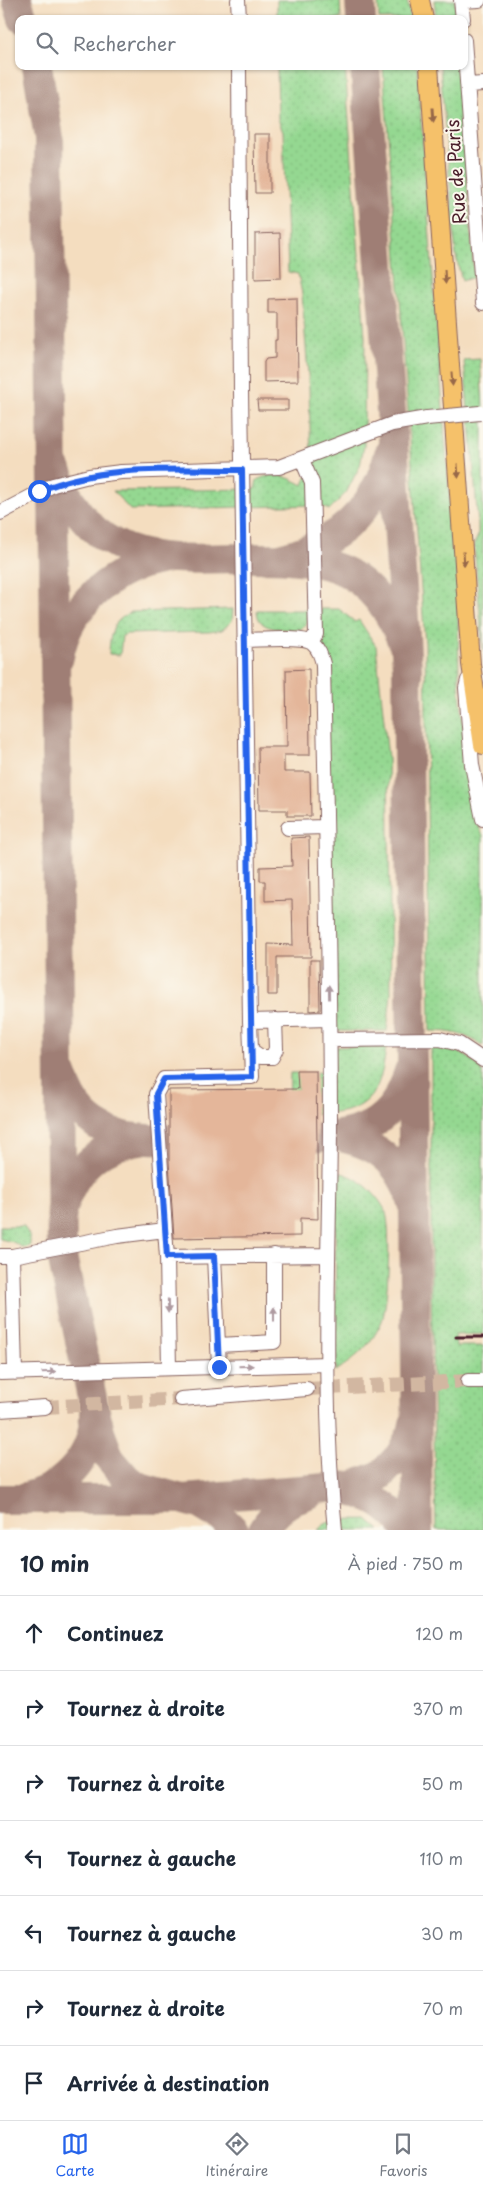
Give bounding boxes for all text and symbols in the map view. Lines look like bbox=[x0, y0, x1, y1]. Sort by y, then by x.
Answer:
search box bbox=[15, 15, 468, 70]
icon: search bbox=[33, 29, 61, 57]
text: Rechercher bbox=[73, 29, 176, 57]
one-way arrow bbox=[429, 107, 437, 123]
street label: Rue de Paris bbox=[438, 119, 472, 225]
one-way arrow bbox=[441, 269, 449, 285]
one-way arrow bbox=[448, 372, 456, 388]
one-way arrow bbox=[455, 463, 463, 479]
route start bbox=[28, 480, 51, 503]
one-way arrow bbox=[461, 552, 469, 568]
one-way arrow bbox=[325, 983, 333, 999]
one-way arrow bbox=[164, 1298, 172, 1314]
one-way arrow bbox=[270, 1305, 278, 1321]
route end bbox=[208, 1356, 231, 1379]
one-way arrow bbox=[238, 1362, 254, 1370]
one-way arrow bbox=[41, 1367, 57, 1375]
text: 10 min bbox=[20, 1547, 90, 1579]
text: À pied · 750 m bbox=[348, 1551, 463, 1575]
icon: ahead bbox=[20, 1619, 48, 1647]
text: Continuez bbox=[67, 1619, 164, 1647]
text: 120 m bbox=[416, 1621, 463, 1645]
icon: right bbox=[20, 1694, 48, 1722]
text: Tournez à droite bbox=[67, 1694, 225, 1722]
text: 370 m bbox=[413, 1696, 463, 1720]
icon: right bbox=[20, 1769, 48, 1797]
text: Tournez à droite bbox=[67, 1769, 225, 1797]
text: 50 m bbox=[422, 1771, 463, 1795]
icon: left bbox=[20, 1844, 48, 1872]
text: Tournez à gauche bbox=[67, 1844, 236, 1872]
text: 110 m bbox=[420, 1846, 463, 1870]
icon: left bbox=[20, 1919, 48, 1947]
text: Tournez à gauche bbox=[67, 1919, 236, 1947]
text: 30 m bbox=[421, 1921, 463, 1945]
icon: right bbox=[20, 1994, 48, 2022]
text: Tournez à droite bbox=[67, 1994, 225, 2022]
text: 70 m bbox=[423, 1996, 463, 2020]
icon: arrive bbox=[20, 2069, 48, 2097]
text: Arrivée à destination bbox=[67, 2069, 270, 2097]
tab: Carte bbox=[56, 2130, 94, 2181]
tab: Itinéraire bbox=[205, 2130, 268, 2181]
tab: Favoris bbox=[379, 2130, 427, 2181]

